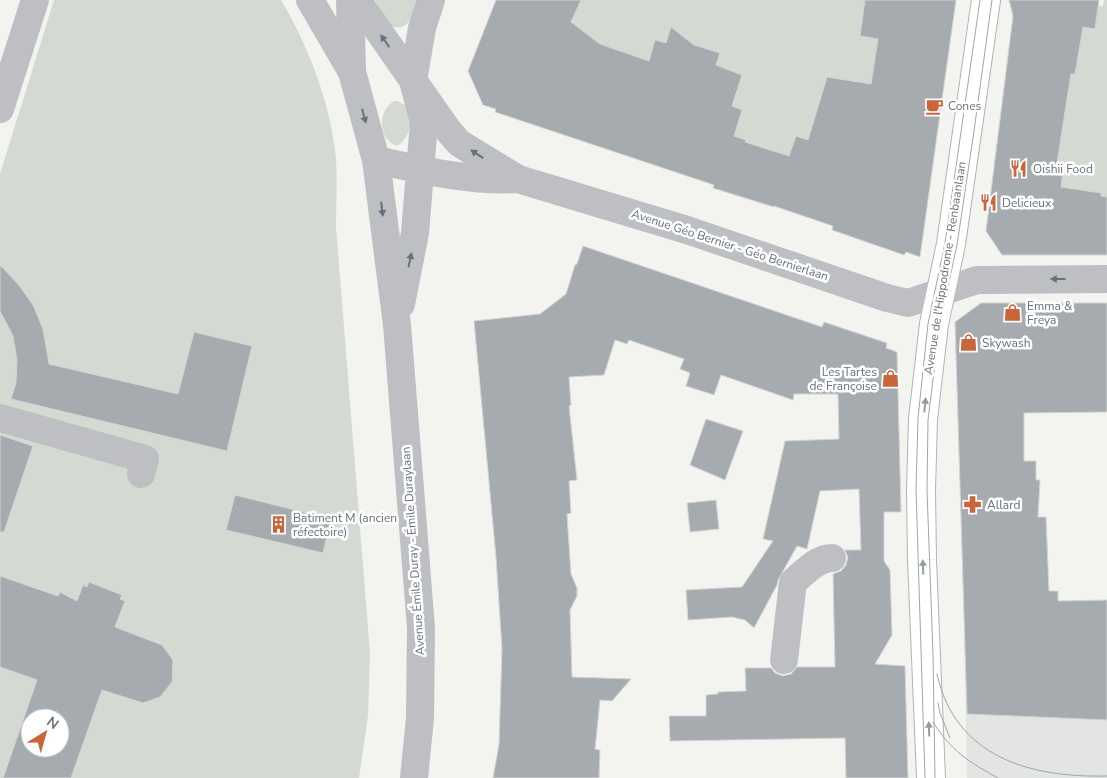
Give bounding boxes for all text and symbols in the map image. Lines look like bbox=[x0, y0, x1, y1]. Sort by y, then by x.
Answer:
one-way arrow bbox=[380, 34, 390, 48]
cafe icon: Cones bbox=[924, 96, 944, 116]
place label: Cones bbox=[948, 98, 982, 114]
one-way arrow bbox=[360, 108, 368, 124]
one-way arrow bbox=[470, 149, 483, 159]
restaurant icon: Oishii Food bbox=[1009, 159, 1029, 179]
street label: Avenue de l'Hippodrome - Renbaanlaan bbox=[920, 160, 970, 376]
place label: Oishii Food bbox=[1033, 161, 1093, 177]
restaurant icon: Delicieux bbox=[978, 193, 998, 213]
place label: Delicieux bbox=[1002, 195, 1052, 211]
one-way arrow bbox=[378, 201, 386, 217]
street label: Avenue Géo Bernier - Géo Bernierlaan bbox=[630, 206, 830, 284]
one-way arrow bbox=[406, 252, 414, 267]
one-way arrow bbox=[1050, 275, 1066, 283]
place label: Emma & Freya bbox=[1027, 298, 1073, 328]
shop icon: Emma & Freya bbox=[1003, 303, 1023, 323]
shop icon: Skywash bbox=[958, 333, 978, 353]
place label: Skywash bbox=[982, 335, 1031, 351]
place label: Les Tartes de Françoise bbox=[810, 364, 877, 394]
shop icon: Les Tartes de Françoise bbox=[881, 369, 901, 389]
one-way arrow bbox=[921, 396, 929, 412]
street label: Avenue Émile Duray - Émile Duraylaan bbox=[398, 446, 428, 656]
pharmacy icon: Allard bbox=[963, 495, 983, 515]
place label: Allard bbox=[987, 497, 1020, 513]
place label: Batiment M (ancien réfectoire) bbox=[293, 510, 397, 540]
building icon: Batiment M (ancien réfectoire) bbox=[269, 515, 289, 535]
one-way arrow bbox=[918, 559, 926, 575]
north arrow bbox=[20, 708, 70, 758]
text: N bbox=[43, 712, 62, 734]
one-way arrow bbox=[925, 721, 933, 737]

